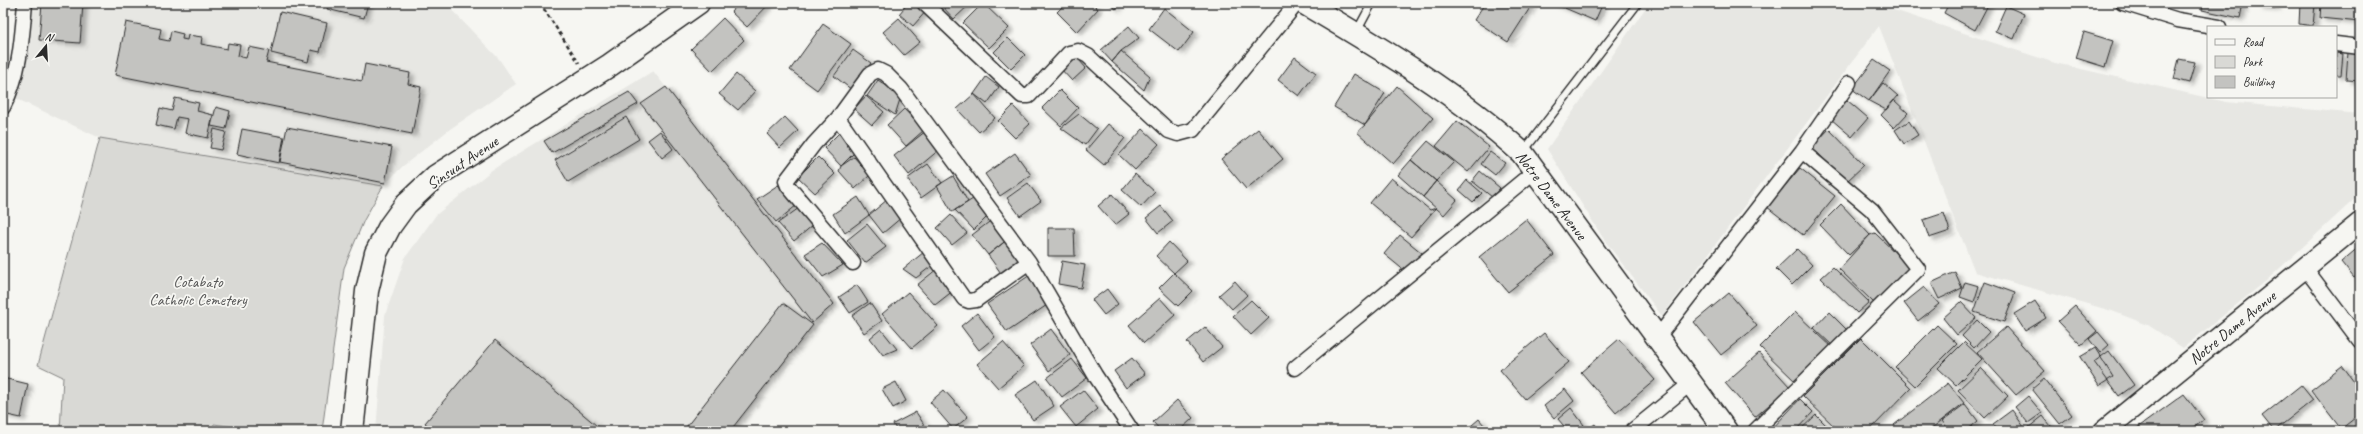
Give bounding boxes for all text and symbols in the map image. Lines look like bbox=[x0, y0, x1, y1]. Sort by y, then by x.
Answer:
north arrow bbox=[26, 26, 66, 66]
legend bbox=[2207, 26, 2337, 98]
text: N bbox=[44, 29, 57, 45]
text: Road bbox=[2243, 34, 2265, 50]
text: Park bbox=[2243, 54, 2264, 70]
text: Building bbox=[2243, 74, 2275, 90]
street label: Sinsuat Avenue bbox=[423, 131, 504, 194]
street label: Notre Dame Avenue bbox=[1511, 147, 1592, 245]
park label: Cotabato Catholic Cemetery bbox=[149, 272, 248, 310]
street label: Notre Dame Avenue bbox=[2185, 286, 2281, 369]

